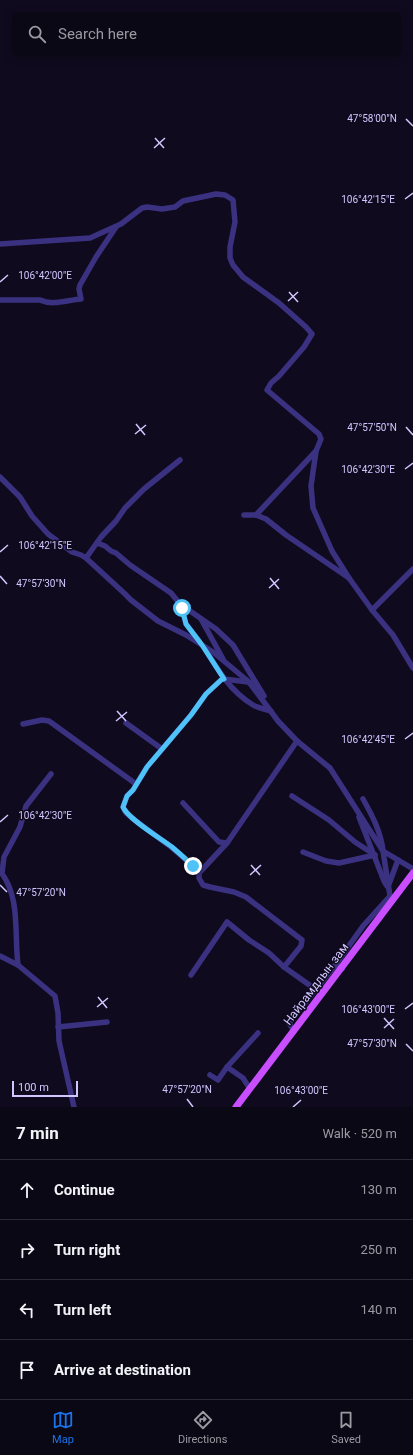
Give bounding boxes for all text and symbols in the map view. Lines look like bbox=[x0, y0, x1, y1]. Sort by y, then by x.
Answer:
search box bbox=[12, 12, 401, 56]
icon: search bbox=[26, 23, 48, 45]
text: Search here bbox=[58, 25, 137, 43]
text: 47°58'00"N bbox=[347, 113, 397, 124]
text: 106°42'15"E bbox=[341, 194, 395, 205]
text: 106°42'00"E bbox=[18, 270, 72, 281]
text: 47°57'50"N bbox=[347, 422, 397, 433]
text: 106°42'30"E bbox=[341, 464, 395, 475]
text: 106°42'15"E bbox=[18, 540, 72, 551]
text: 47°57'30"N bbox=[16, 578, 66, 589]
route start bbox=[173, 599, 191, 617]
text: 106°42'45"E bbox=[341, 734, 395, 745]
text: 106°42'30"E bbox=[18, 810, 72, 821]
route end bbox=[184, 857, 202, 875]
text: 47°57'20"N bbox=[16, 887, 66, 898]
street label: Найрамдлын зам bbox=[281, 940, 351, 1028]
text: 106°43'00"E bbox=[341, 1004, 395, 1015]
text: 47°57'30"N bbox=[347, 1038, 397, 1049]
scale bar bbox=[12, 1079, 78, 1098]
text: 100 m bbox=[18, 1081, 49, 1094]
text: 47°57'20"N bbox=[162, 1084, 212, 1095]
text: 106°43'00"E bbox=[274, 1085, 328, 1096]
text: 7 min bbox=[16, 1123, 59, 1143]
text: Walk · 520 m bbox=[322, 1126, 397, 1141]
icon: ahead bbox=[16, 1179, 38, 1201]
text: Continue bbox=[54, 1181, 115, 1199]
text: 130 m bbox=[360, 1182, 397, 1197]
icon: right bbox=[16, 1239, 38, 1261]
text: Turn right bbox=[54, 1241, 120, 1259]
text: 250 m bbox=[360, 1242, 397, 1257]
icon: left bbox=[16, 1299, 38, 1321]
text: Turn left bbox=[54, 1301, 111, 1319]
text: 140 m bbox=[360, 1302, 397, 1317]
icon: arrive bbox=[16, 1359, 38, 1381]
text: Arrive at destination bbox=[54, 1361, 191, 1379]
tab: Map bbox=[52, 1409, 74, 1446]
tab: Directions bbox=[178, 1409, 227, 1446]
tab: Saved bbox=[331, 1409, 361, 1446]

